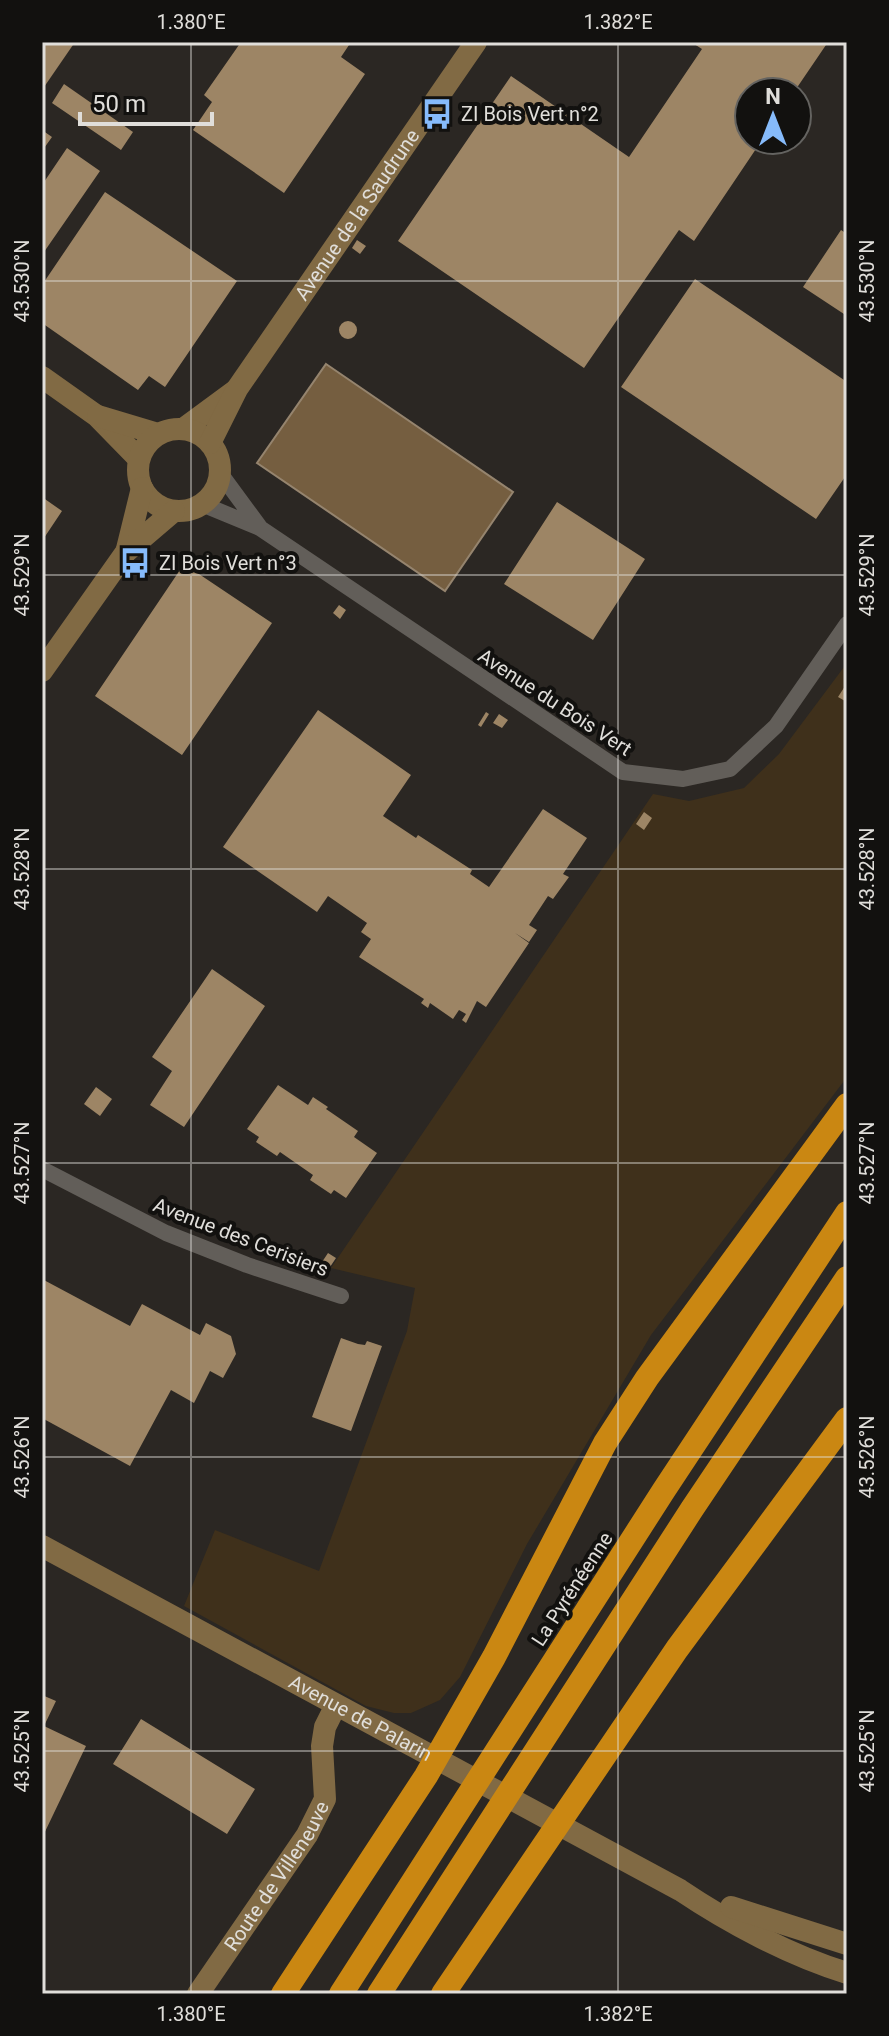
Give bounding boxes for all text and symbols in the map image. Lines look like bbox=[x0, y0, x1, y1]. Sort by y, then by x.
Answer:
text: 1.380°E bbox=[156, 10, 226, 34]
text: 1.382°E bbox=[583, 10, 653, 34]
scale bar bbox=[80, 76, 212, 126]
north arrow bbox=[733, 76, 813, 156]
text: N bbox=[765, 84, 781, 109]
text: 50 m bbox=[92, 90, 146, 118]
bus stop icon: ZI Bois Vert n°2 bbox=[420, 97, 454, 131]
place label: ZI Bois Vert n°2 bbox=[461, 102, 599, 126]
street label: Avenue de la Saudrune bbox=[290, 125, 424, 305]
text: 43.530°N bbox=[10, 239, 34, 323]
text: 43.530°N bbox=[855, 239, 879, 323]
text: 43.529°N bbox=[10, 533, 34, 617]
text: 43.529°N bbox=[855, 533, 879, 617]
bus stop icon: ZI Bois Vert n°3 bbox=[118, 546, 152, 580]
place label: ZI Bois Vert n°3 bbox=[159, 551, 297, 575]
street label: Avenue du Bois Vert bbox=[474, 643, 636, 761]
text: 43.528°N bbox=[10, 827, 34, 911]
text: 43.528°N bbox=[855, 827, 879, 911]
text: 43.527°N bbox=[10, 1121, 34, 1205]
text: 43.527°N bbox=[855, 1121, 879, 1205]
street label: Avenue des Cerisiers bbox=[150, 1193, 332, 1281]
text: 43.526°N bbox=[10, 1415, 34, 1499]
text: 43.526°N bbox=[855, 1415, 879, 1499]
street label: La Pyrénéenne bbox=[526, 1528, 618, 1650]
street label: Avenue de Palarin bbox=[285, 1669, 436, 1766]
text: 43.525°N bbox=[10, 1709, 34, 1793]
text: 43.525°N bbox=[855, 1709, 879, 1793]
street label: Route de Villeneuve bbox=[219, 1797, 334, 1956]
text: 1.380°E bbox=[156, 2002, 226, 2026]
text: 1.382°E bbox=[583, 2002, 653, 2026]

